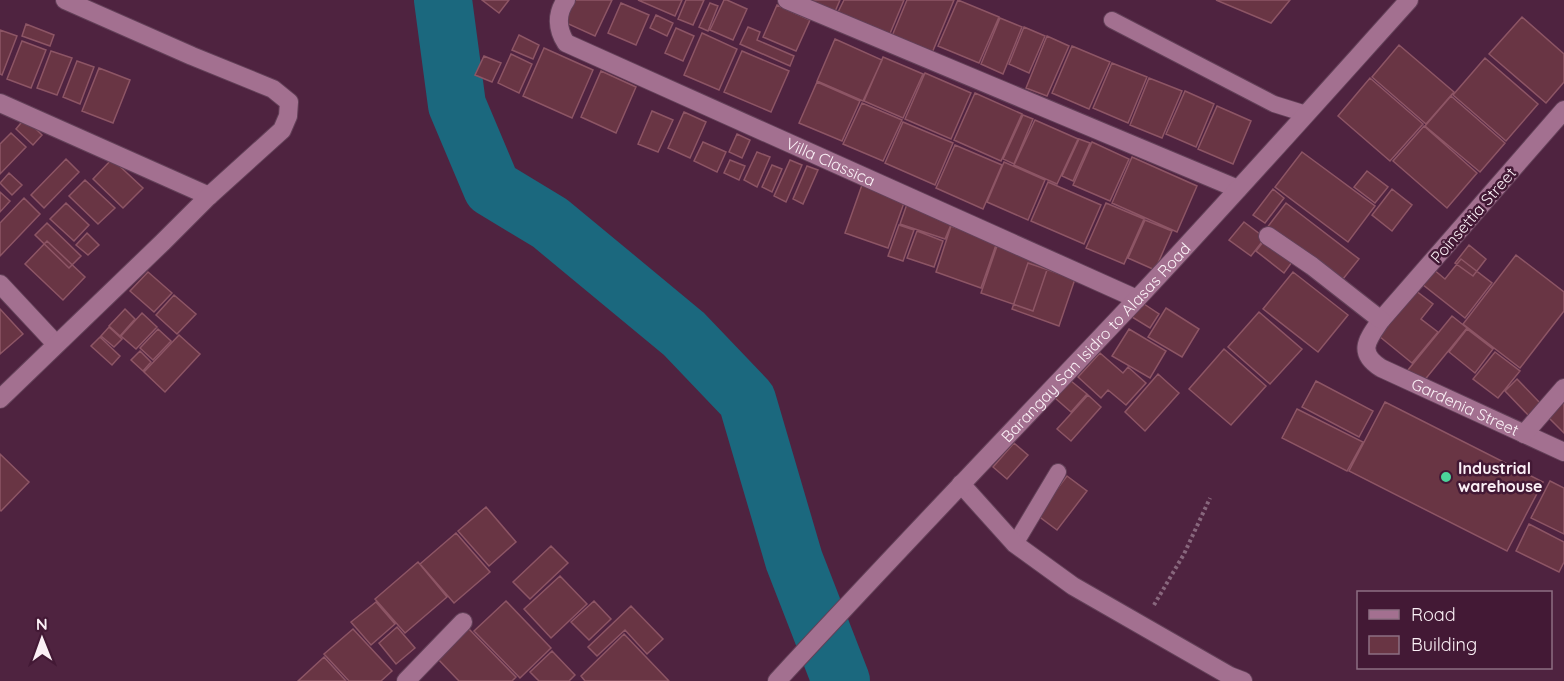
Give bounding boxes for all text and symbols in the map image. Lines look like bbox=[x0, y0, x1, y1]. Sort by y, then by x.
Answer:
street label: Villa Classica bbox=[783, 133, 878, 190]
street label: Poinsettia Street bbox=[1426, 163, 1520, 267]
street label: Barangay San Isidro to Alasas Road bbox=[997, 238, 1194, 446]
street label: Gardenia Street bbox=[1408, 373, 1522, 440]
place label: Industrial warehouse bbox=[1458, 458, 1542, 496]
marker: Industrial warehouse bbox=[1439, 470, 1453, 484]
legend bbox=[1357, 591, 1552, 669]
text: Road bbox=[1411, 603, 1456, 626]
north arrow bbox=[12, 609, 72, 669]
text: N bbox=[36, 614, 48, 634]
text: Building bbox=[1411, 633, 1477, 656]

